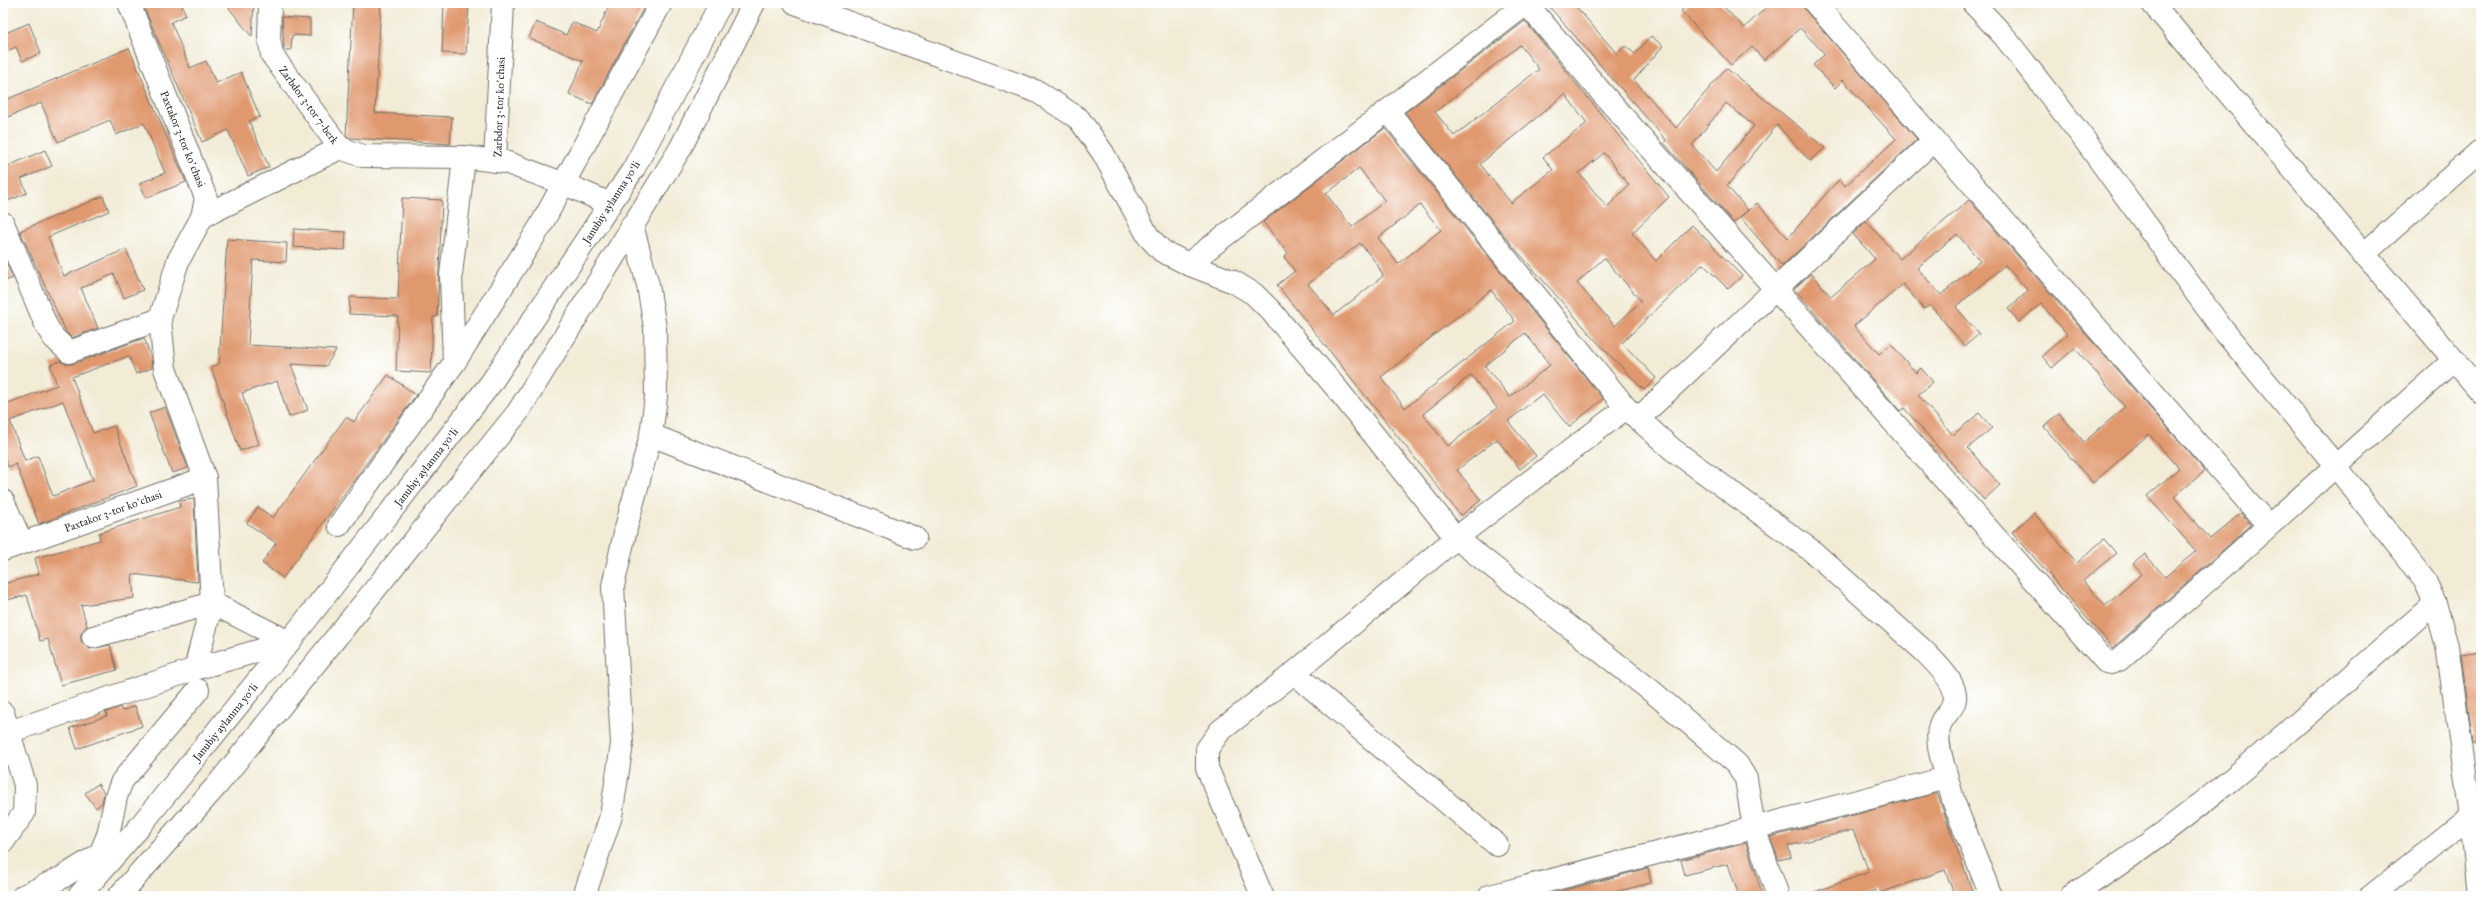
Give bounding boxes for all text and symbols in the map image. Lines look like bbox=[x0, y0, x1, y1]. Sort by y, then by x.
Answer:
street label: Zarbdor 3-tor koʼchasi bbox=[491, 57, 508, 157]
street label: Zarbdor 3-tor 7-berk bbox=[276, 64, 342, 147]
street label: Paxtakor 3-tor koʼchasi bbox=[157, 89, 208, 189]
street label: Janubiy aylanma yoʻli bbox=[579, 158, 644, 247]
street label: Janubiy aylanma yoʻli bbox=[391, 425, 462, 511]
street label: Paxtakor 3-tor koʼchasi bbox=[63, 488, 164, 535]
street label: Janubiy aylanma yoʻli bbox=[189, 681, 261, 765]

